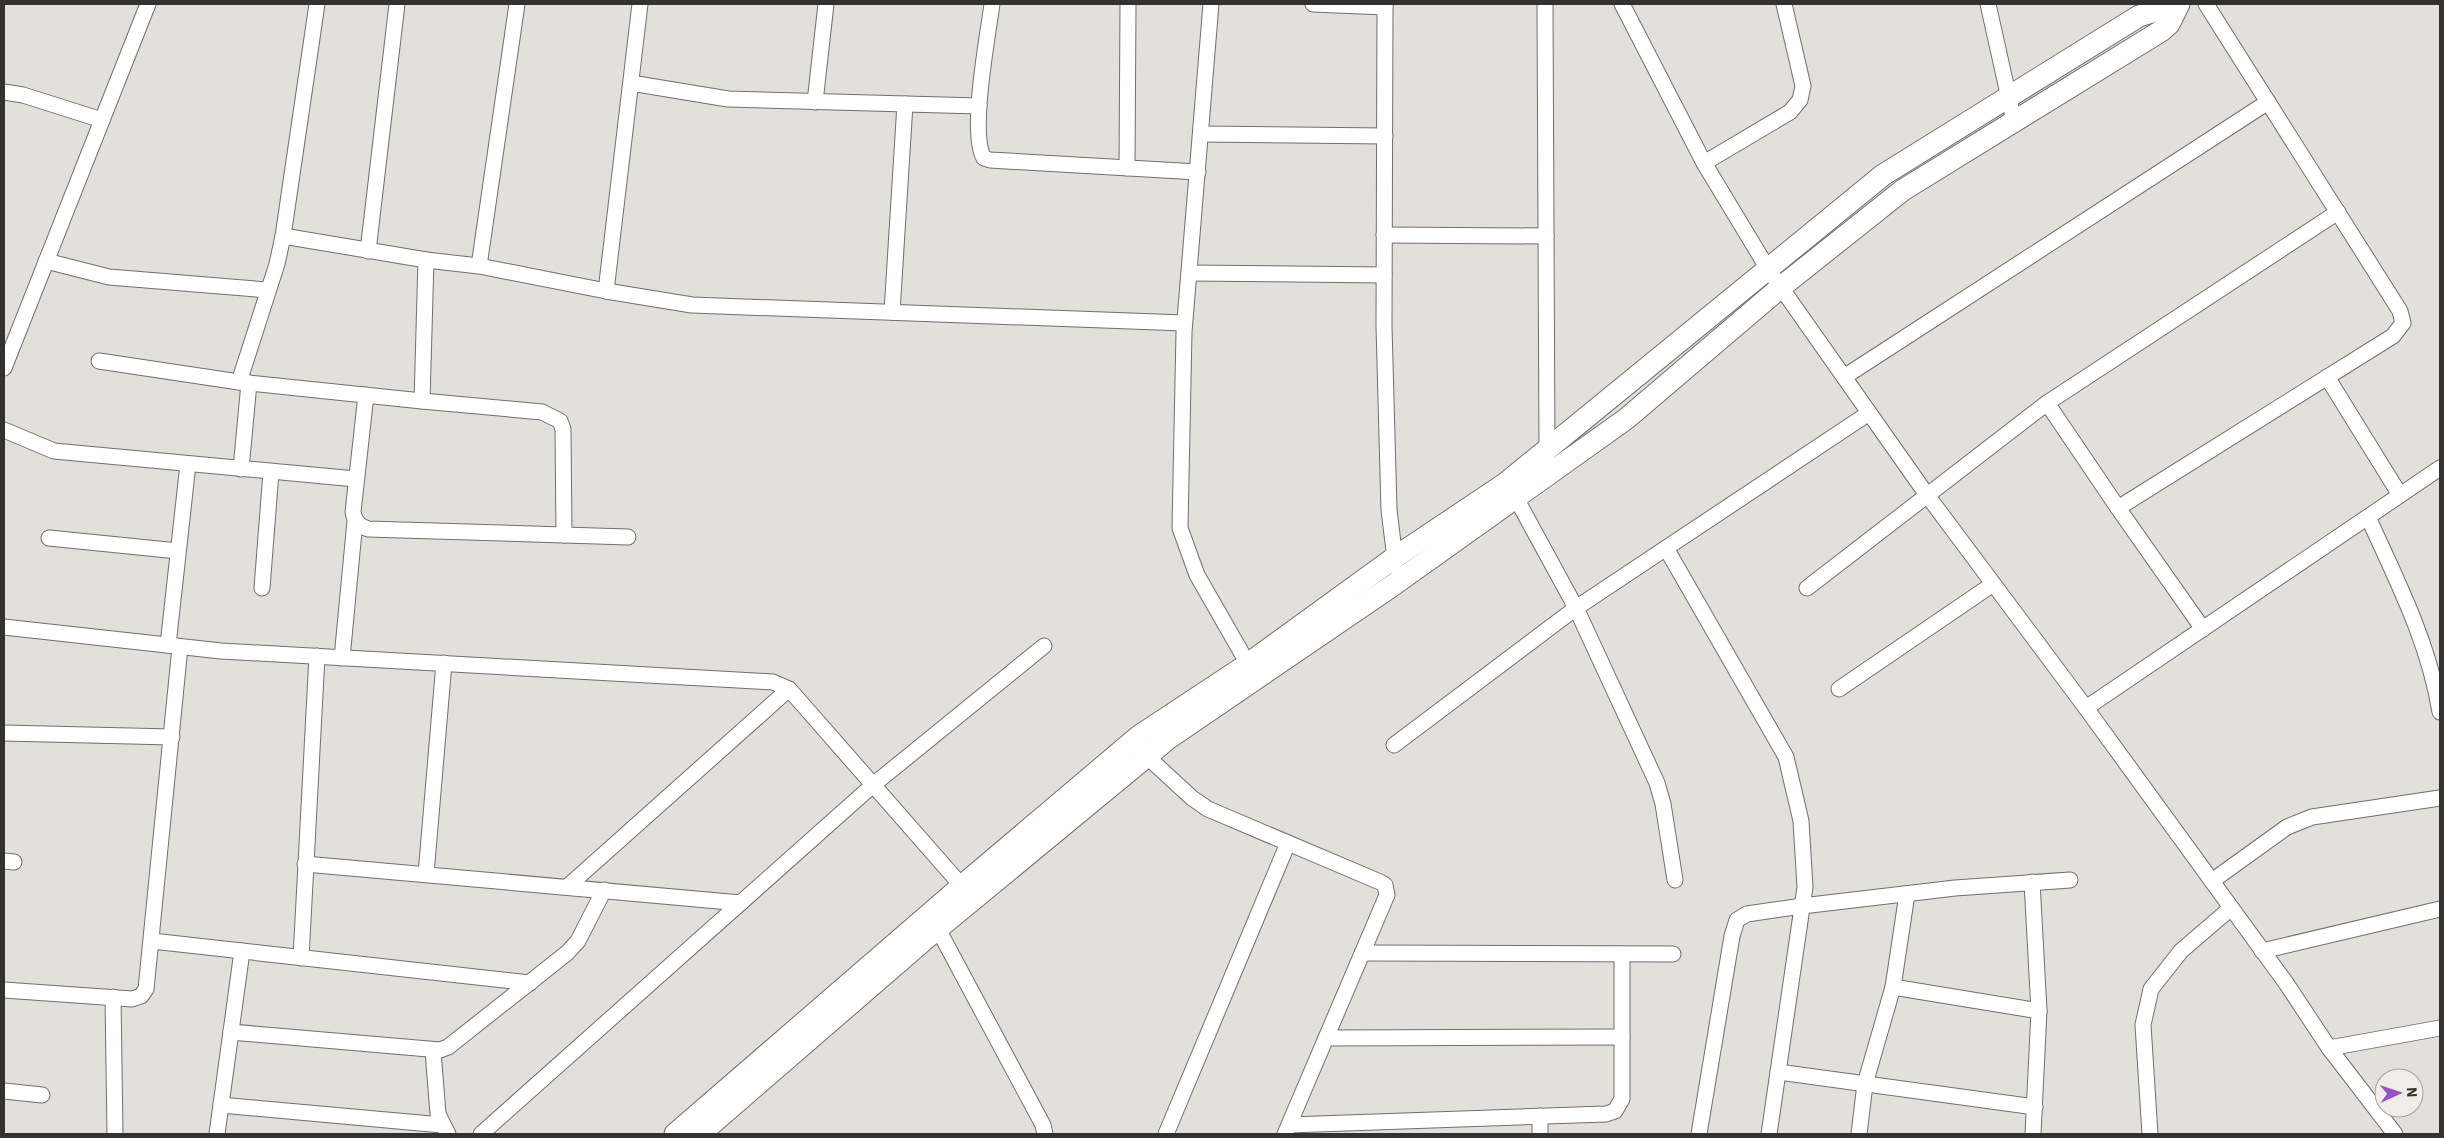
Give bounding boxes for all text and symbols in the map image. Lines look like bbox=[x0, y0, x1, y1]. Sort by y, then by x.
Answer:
north arrow bbox=[2374, 1068, 2424, 1118]
text: N bbox=[2403, 1087, 2421, 1098]

